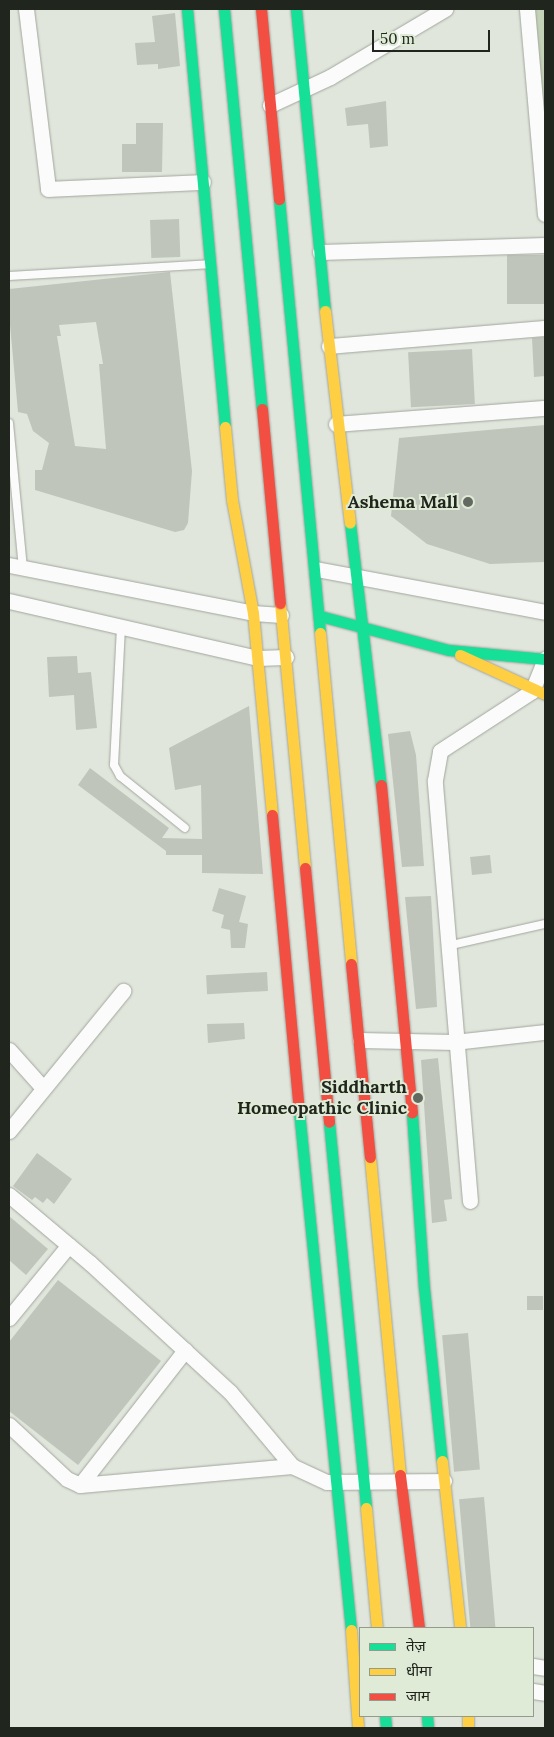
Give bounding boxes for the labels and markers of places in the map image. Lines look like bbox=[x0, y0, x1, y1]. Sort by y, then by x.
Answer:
place label: Ashema Mall bbox=[348, 491, 458, 513]
marker: Ashema Mall bbox=[462, 496, 474, 508]
place label: Siddharth Homeopathic Clinic bbox=[237, 1077, 407, 1120]
marker: Siddharth Homeopathic Clinic bbox=[411, 1091, 425, 1105]

